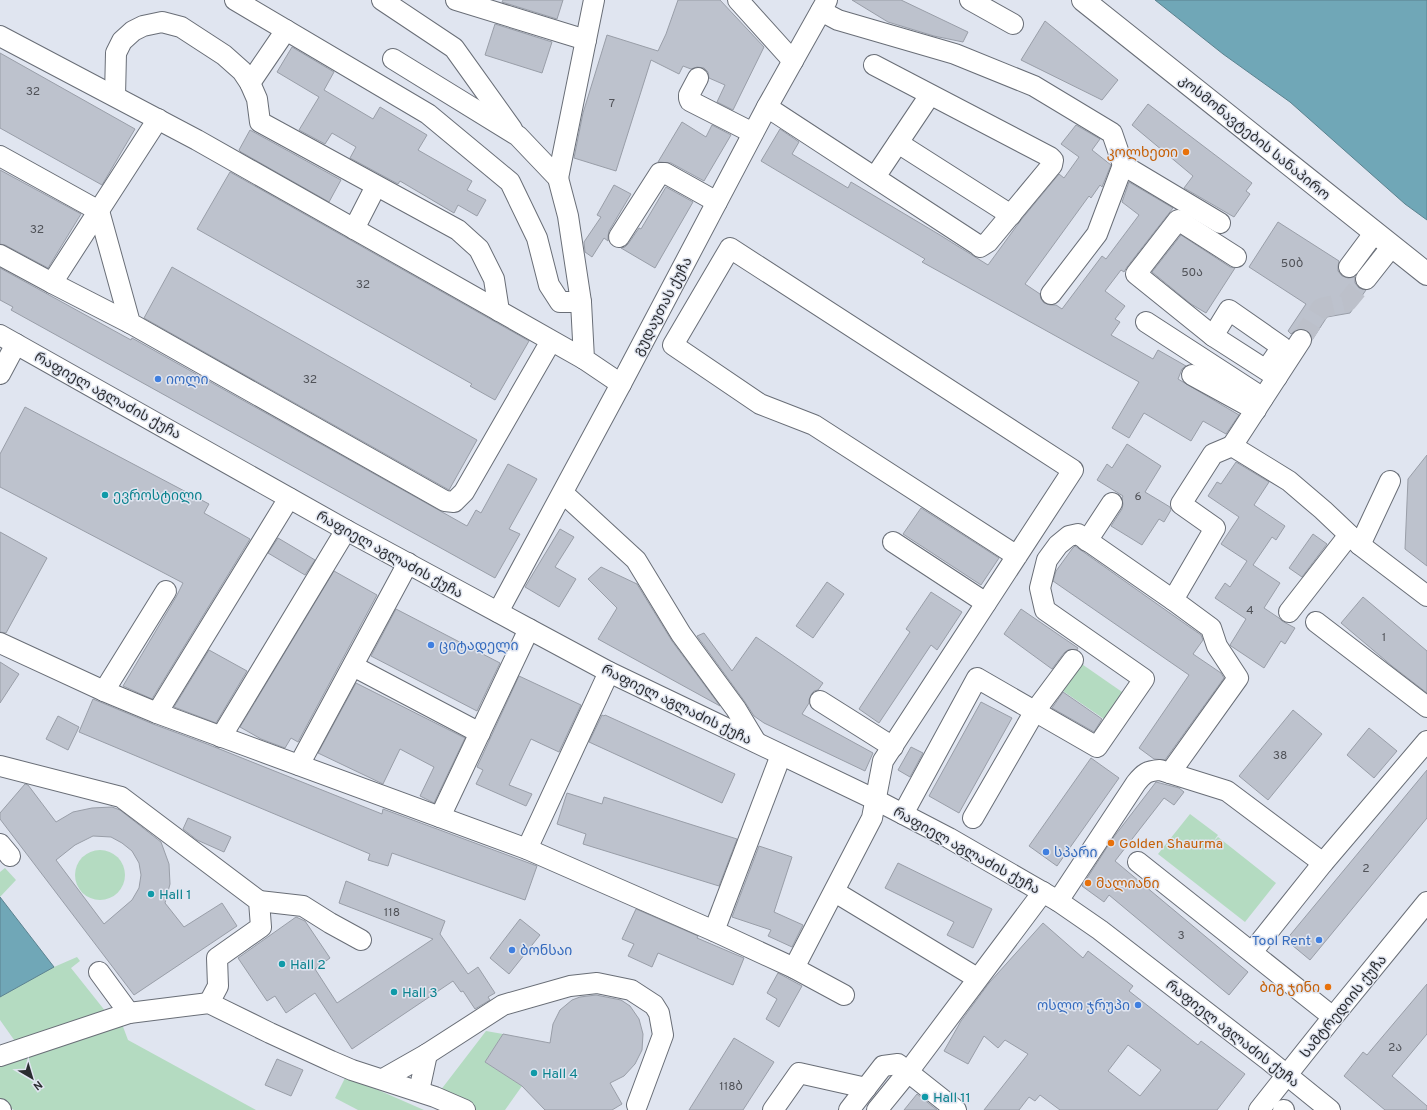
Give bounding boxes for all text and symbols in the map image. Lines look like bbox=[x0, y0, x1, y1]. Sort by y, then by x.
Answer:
street label: კოსმონავტების სანაპირო bbox=[1175, 72, 1333, 204]
house number: 32 bbox=[26, 84, 40, 100]
house number: 7 bbox=[609, 96, 615, 112]
place label: კოლხეთი bbox=[1107, 145, 1178, 162]
marker: კოლხეთი bbox=[1181, 147, 1191, 157]
house number: 32 bbox=[30, 222, 44, 238]
street label: გუდაუთას ქუჩა bbox=[630, 254, 697, 359]
house number: 50ბ bbox=[1281, 256, 1303, 272]
house number: 50ა bbox=[1181, 265, 1203, 281]
house number: 32 bbox=[356, 277, 370, 293]
street label: რაფიელ აგლაძის ქუჩა bbox=[31, 349, 183, 444]
place label: იოლი bbox=[166, 372, 209, 389]
house number: 32 bbox=[303, 372, 317, 388]
marker: იოლი bbox=[153, 374, 163, 384]
place label: ევროსტილი bbox=[113, 488, 202, 505]
house number: 6 bbox=[1134, 489, 1142, 505]
marker: ევროსტილი bbox=[100, 490, 110, 500]
street label: რაფიელ აგლაძის ქუჩა bbox=[313, 508, 465, 603]
house number: 4 bbox=[1246, 603, 1254, 619]
house number: 1 bbox=[1382, 630, 1386, 646]
place label: ციტადელი bbox=[439, 638, 518, 655]
marker: ციტადელი bbox=[426, 640, 436, 650]
street label: რაფიელ აგლაძის ქუჩა bbox=[599, 662, 754, 749]
house number: 38 bbox=[1273, 748, 1287, 764]
street label: რაფიელ აგლაძის ქუჩა bbox=[890, 804, 1042, 899]
place label: Golden Shaurma bbox=[1119, 836, 1223, 853]
marker: Golden Shaurma bbox=[1106, 838, 1116, 848]
place label: სპარი bbox=[1054, 845, 1097, 862]
marker: სპარი bbox=[1041, 847, 1051, 857]
house number: 2 bbox=[1362, 861, 1370, 877]
place label: მალიანი bbox=[1096, 876, 1160, 893]
marker: მალიანი bbox=[1083, 878, 1093, 888]
place label: Hall 1 bbox=[159, 887, 192, 904]
marker: Hall 1 bbox=[146, 889, 156, 899]
house number: 118 bbox=[384, 905, 400, 921]
house number: 3 bbox=[1177, 928, 1185, 944]
place label: Tool Rent bbox=[1252, 933, 1311, 950]
marker: Tool Rent bbox=[1314, 935, 1324, 945]
place label: ბონსაი bbox=[520, 943, 572, 960]
marker: ბონსაი bbox=[507, 945, 517, 955]
street label: სამტრედიის ქუჩა bbox=[1297, 952, 1391, 1062]
place label: Hall 2 bbox=[290, 957, 326, 974]
marker: Hall 2 bbox=[277, 959, 287, 969]
street label: რაფიელ აგლაძის ქუჩა bbox=[1162, 977, 1302, 1092]
place label: ბიგ ჯინი bbox=[1260, 980, 1320, 997]
marker: ბიგ ჯინი bbox=[1323, 982, 1333, 992]
place label: Hall 3 bbox=[402, 985, 438, 1002]
marker: Hall 3 bbox=[389, 987, 399, 997]
place label: ოსლო ჯრუპი bbox=[1037, 998, 1130, 1015]
marker: ოსლო ჯრუპი bbox=[1133, 1000, 1143, 1010]
house number: 2ა bbox=[1388, 1040, 1402, 1056]
north arrow bbox=[12, 1058, 52, 1098]
place label: Hall 4 bbox=[542, 1066, 578, 1083]
marker: Hall 4 bbox=[529, 1068, 539, 1078]
text: N bbox=[30, 1077, 45, 1093]
house number: 118ბ bbox=[719, 1079, 743, 1095]
place label: Hall 11 bbox=[933, 1090, 971, 1107]
marker: Hall 11 bbox=[920, 1092, 930, 1102]

